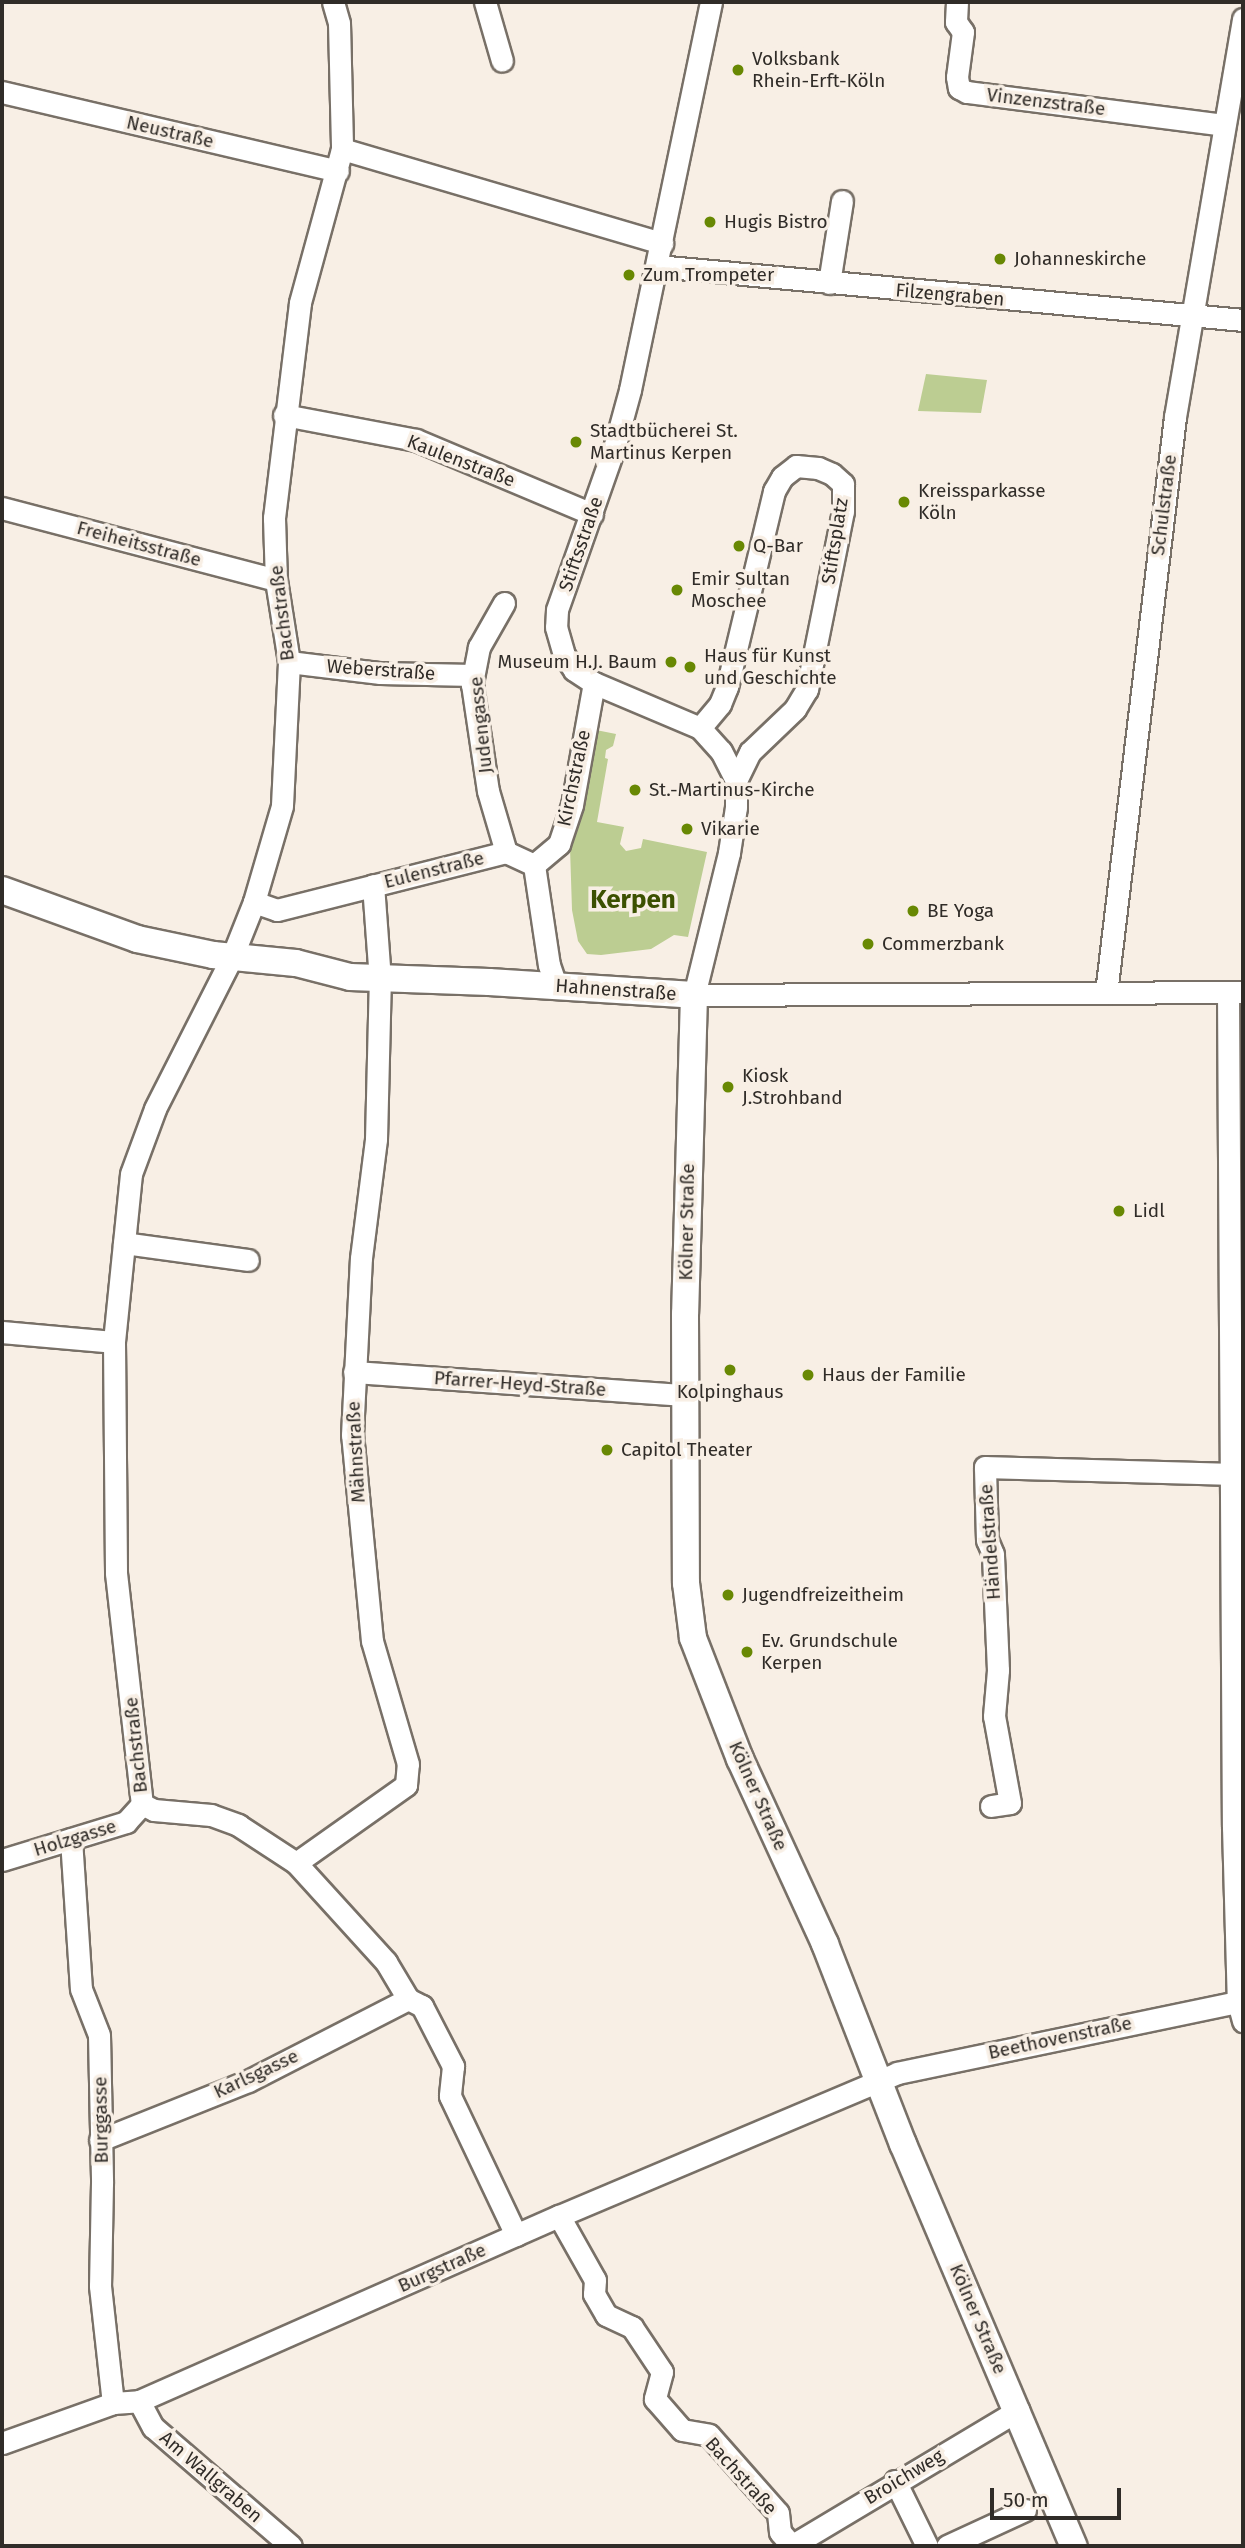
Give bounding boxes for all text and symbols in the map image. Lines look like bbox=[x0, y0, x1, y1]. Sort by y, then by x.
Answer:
place label: Volksbank Rhein-Erft-Köln bbox=[752, 48, 885, 92]
marker: Volksbank Rhein-Erft-Köln bbox=[730, 62, 746, 78]
street label: Vinzenzstraße bbox=[985, 83, 1107, 121]
street label: Neustraße bbox=[124, 111, 216, 153]
place label: Hugis Bistro bbox=[724, 211, 828, 233]
marker: Hugis Bistro bbox=[702, 214, 718, 230]
place label: Johanneskirche bbox=[1014, 248, 1146, 270]
marker: Johanneskirche bbox=[992, 251, 1008, 267]
place label: Zum Trompeter bbox=[643, 264, 774, 286]
marker: Zum Trompeter bbox=[621, 267, 637, 283]
street label: Filzengraben bbox=[895, 279, 1005, 311]
place label: Stadtbücherei St. Martinus Kerpen bbox=[590, 420, 738, 464]
street label: Kaulenstraße bbox=[404, 430, 518, 492]
marker: Stadtbücherei St. Martinus Kerpen bbox=[568, 434, 584, 450]
street label: Schulstraße bbox=[1146, 453, 1182, 557]
place label: Kreissparkasse Köln bbox=[918, 480, 1045, 524]
street label: Stiftsstraße bbox=[554, 494, 608, 594]
marker: Kreissparkasse Köln bbox=[896, 494, 912, 510]
street label: Stiftsplatz bbox=[817, 496, 853, 586]
street label: Freiheitsstraße bbox=[74, 516, 204, 572]
place label: Q-Bar bbox=[753, 535, 803, 557]
marker: Q-Bar bbox=[731, 538, 747, 554]
street label: Bachstraße bbox=[265, 564, 299, 662]
place label: Emir Sultan Moschee bbox=[691, 568, 790, 612]
marker: Emir Sultan Moschee bbox=[669, 582, 685, 598]
place label: Haus für Kunst und Geschichte bbox=[704, 645, 837, 689]
place label: Museum H.J. Baum bbox=[497, 651, 657, 673]
marker: Museum H.J. Baum bbox=[663, 654, 679, 670]
street label: Weberstraße bbox=[326, 655, 436, 685]
marker: Haus für Kunst und Geschichte bbox=[682, 659, 698, 675]
street label: Judengasse bbox=[465, 675, 497, 775]
street label: Kirchstraße bbox=[553, 728, 595, 828]
place label: St.-Martinus-Kirche bbox=[649, 779, 815, 801]
marker: St.-Martinus-Kirche bbox=[627, 782, 643, 798]
place label: Vikarie bbox=[701, 818, 760, 840]
marker: Vikarie bbox=[679, 821, 695, 837]
street label: Eulenstraße bbox=[382, 847, 486, 893]
district label: Kerpen bbox=[590, 884, 676, 916]
place label: BE Yoga bbox=[927, 900, 994, 922]
marker: BE Yoga bbox=[905, 903, 921, 919]
place label: Commerzbank bbox=[882, 933, 1004, 955]
marker: Commerzbank bbox=[860, 936, 876, 952]
street label: Hahnenstraße bbox=[555, 974, 677, 1006]
place label: Kiosk J.Strohband bbox=[742, 1065, 842, 1109]
marker: Kiosk J.Strohband bbox=[720, 1079, 736, 1095]
street label: Kölner Straße bbox=[675, 1163, 699, 1281]
place label: Lidl bbox=[1133, 1200, 1165, 1222]
marker: Lidl bbox=[1111, 1203, 1127, 1219]
marker: Kolpinghaus bbox=[722, 1362, 738, 1378]
place label: Haus der Familie bbox=[822, 1364, 966, 1386]
street label: Pfarrer-Heyd-Straße bbox=[433, 1367, 607, 1401]
marker: Haus der Familie bbox=[800, 1367, 816, 1383]
place label: Kolpinghaus bbox=[677, 1381, 783, 1403]
street label: Mähnstraße bbox=[342, 1401, 370, 1503]
place label: Capitol Theater bbox=[621, 1439, 752, 1461]
marker: Capitol Theater bbox=[599, 1442, 615, 1458]
street label: Händelstraße bbox=[975, 1483, 1005, 1601]
place label: Jugendfreizeitheim bbox=[742, 1584, 904, 1606]
marker: Jugendfreizeitheim bbox=[720, 1587, 736, 1603]
place label: Ev. Grundschule Kerpen bbox=[761, 1630, 898, 1674]
marker: Ev. Grundschule Kerpen bbox=[739, 1644, 755, 1660]
street label: Bachstraße bbox=[120, 1696, 152, 1794]
street label: Kölner Straße bbox=[724, 1738, 792, 1854]
street label: Holzgasse bbox=[31, 1815, 119, 1861]
street label: Beethovenstraße bbox=[986, 2012, 1134, 2064]
street label: Karlsgasse bbox=[210, 2044, 302, 2104]
street label: Burggasse bbox=[89, 2076, 113, 2164]
street label: Burgstraße bbox=[395, 2239, 489, 2297]
street label: Kölner Straße bbox=[945, 2261, 1011, 2377]
street label: Am Wallgraben bbox=[155, 2426, 267, 2528]
street label: Bachstraße bbox=[700, 2433, 782, 2519]
street label: Broichweg bbox=[860, 2444, 948, 2510]
scale bar bbox=[993, 2474, 1124, 2518]
text: 50 m bbox=[1003, 2487, 1049, 2513]

